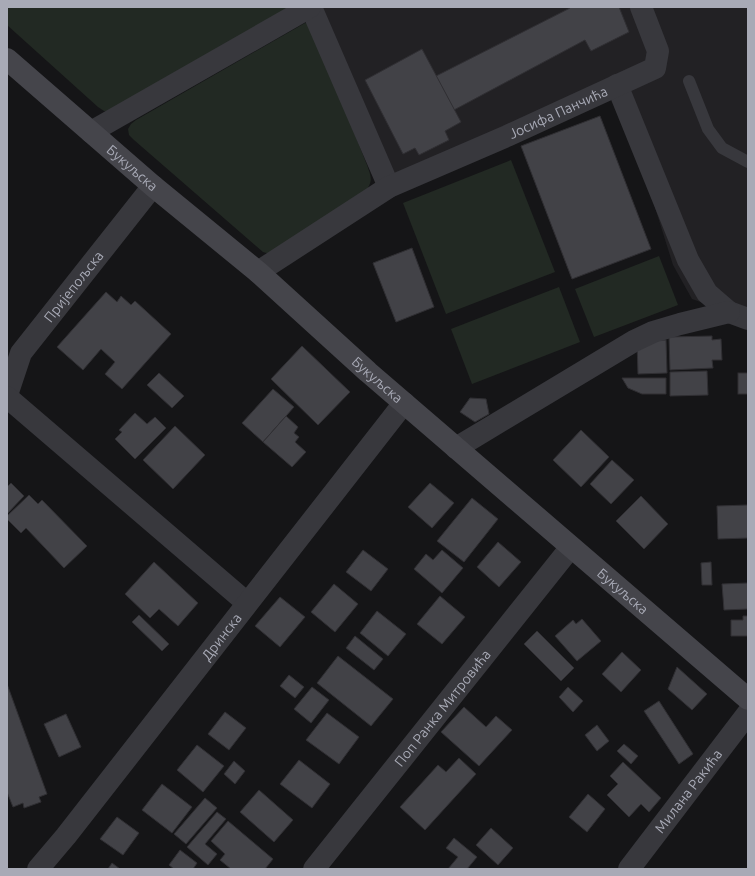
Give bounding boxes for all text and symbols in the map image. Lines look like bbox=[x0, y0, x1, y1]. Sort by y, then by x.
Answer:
street label: Јосифа Панчића bbox=[506, 83, 610, 142]
street label: Букуљска bbox=[104, 142, 161, 194]
street label: Пријепољска bbox=[40, 248, 107, 325]
street label: Букуљска bbox=[349, 353, 406, 406]
street label: Букуљска bbox=[594, 565, 651, 618]
street label: Дринска bbox=[198, 610, 245, 664]
street label: Поп Ранка Митровића bbox=[391, 646, 494, 770]
street label: Милана Ракића bbox=[652, 746, 725, 836]

